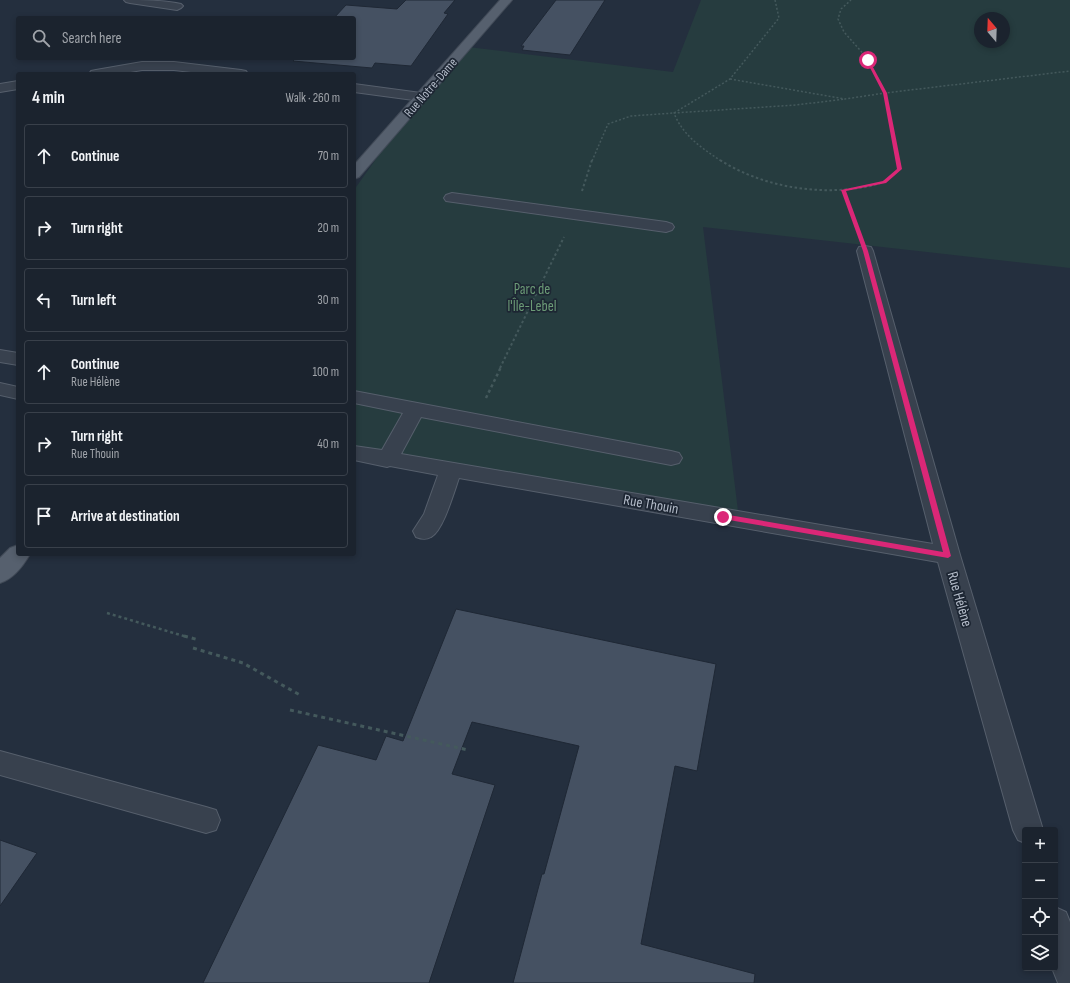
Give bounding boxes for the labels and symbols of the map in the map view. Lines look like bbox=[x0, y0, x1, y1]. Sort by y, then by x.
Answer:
north arrow bbox=[974, 12, 1010, 48]
route start bbox=[859, 51, 877, 69]
street label: Rue Notre-Dame bbox=[401, 55, 461, 121]
park label: Parc de l'Île-Lebel bbox=[508, 280, 556, 316]
street label: Rue Thouin bbox=[622, 490, 680, 519]
route end bbox=[714, 508, 732, 526]
street label: Rue Hélène bbox=[943, 569, 976, 629]

